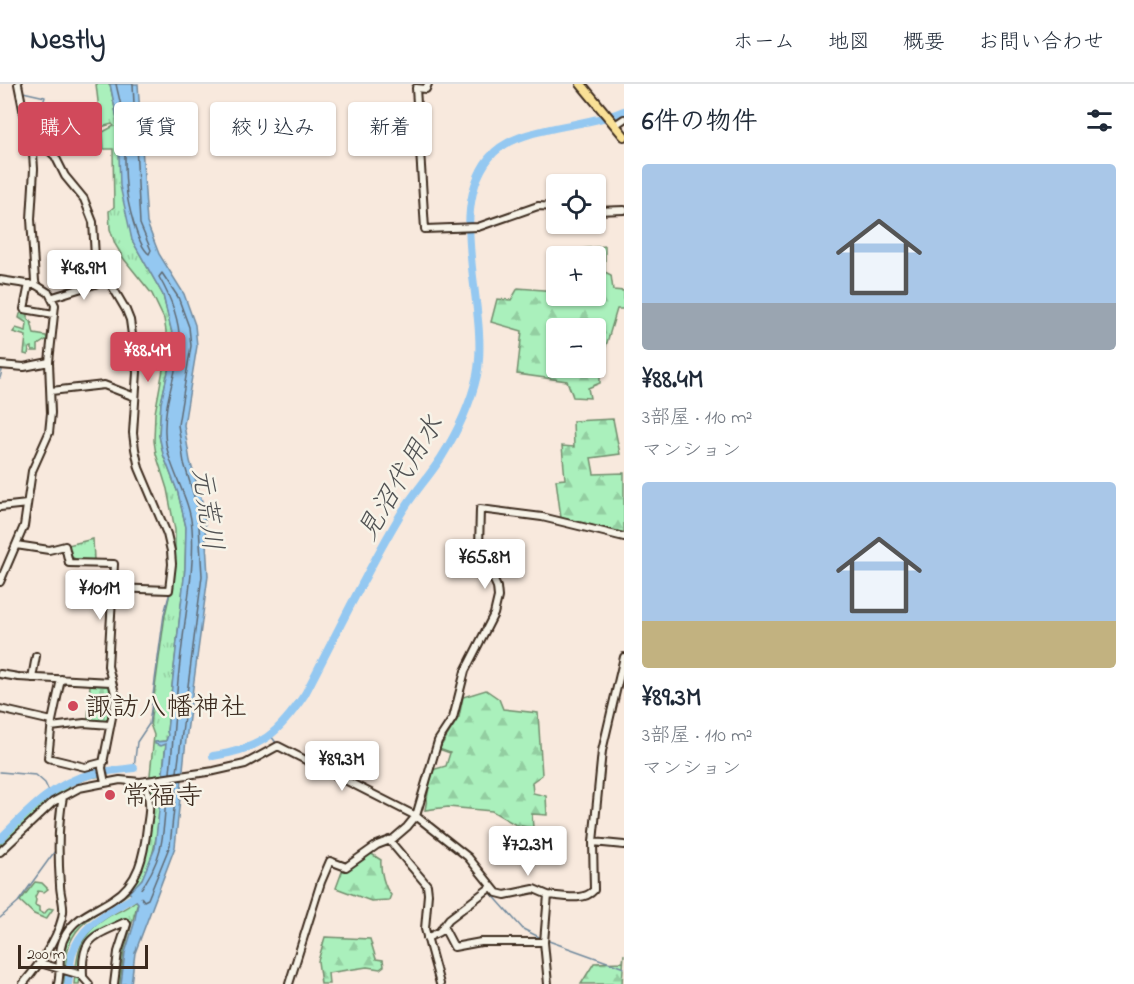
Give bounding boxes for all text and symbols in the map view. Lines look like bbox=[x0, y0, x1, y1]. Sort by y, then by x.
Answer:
text: Nestly bbox=[30, 21, 105, 62]
text: ホーム bbox=[733, 28, 795, 58]
text: 地図 bbox=[828, 28, 870, 58]
text: 概要 bbox=[903, 28, 945, 58]
text: お問い合わせ bbox=[978, 28, 1104, 58]
chip: 購入 bbox=[18, 102, 102, 156]
chip: 賃貸 bbox=[114, 102, 198, 156]
chip: 絞り込み bbox=[210, 102, 336, 156]
chip: 新着 bbox=[348, 102, 432, 156]
text: 6件の物件 bbox=[642, 104, 757, 142]
icon: filters bbox=[1083, 104, 1116, 137]
map controls bbox=[546, 174, 606, 378]
button: locate bbox=[546, 174, 606, 234]
icon: home bbox=[825, 203, 933, 311]
button: + bbox=[546, 246, 606, 306]
pin: ¥48.9M bbox=[35, 250, 133, 301]
text: ¥48.9M bbox=[61, 255, 107, 284]
button: − bbox=[546, 318, 606, 378]
pin: ¥88.4M bbox=[99, 332, 197, 383]
text: ¥88.4M bbox=[124, 337, 172, 366]
text: ¥88.4M bbox=[642, 362, 703, 400]
text: 3部屋 · 110 m² bbox=[642, 404, 752, 433]
water label: 見沼代用水 bbox=[348, 408, 456, 549]
text: マンション bbox=[642, 437, 741, 466]
water label: 元荒川 bbox=[179, 465, 232, 554]
icon: home bbox=[825, 521, 933, 629]
pin: ¥65.8M bbox=[436, 539, 534, 590]
text: ¥65.8M bbox=[459, 544, 511, 573]
pin: ¥101M bbox=[58, 570, 142, 621]
text: ¥101M bbox=[79, 575, 121, 604]
text: ¥89.3M bbox=[642, 680, 702, 718]
place label: 諏訪八幡神社 bbox=[85, 689, 247, 728]
marker: 諏訪八幡神社 bbox=[66, 699, 80, 713]
text: 3部屋 · 110 m² bbox=[642, 722, 752, 751]
pin: ¥89.3M bbox=[293, 741, 391, 792]
text: ¥89.3M bbox=[319, 746, 365, 775]
text: マンション bbox=[642, 755, 741, 784]
place label: 常福寺 bbox=[122, 778, 203, 817]
marker: 常福寺 bbox=[103, 788, 117, 802]
pin: ¥72.3M bbox=[479, 826, 577, 877]
text: ¥72.3M bbox=[503, 831, 553, 860]
scale bar bbox=[18, 942, 148, 970]
text: 200 m bbox=[27, 943, 65, 967]

